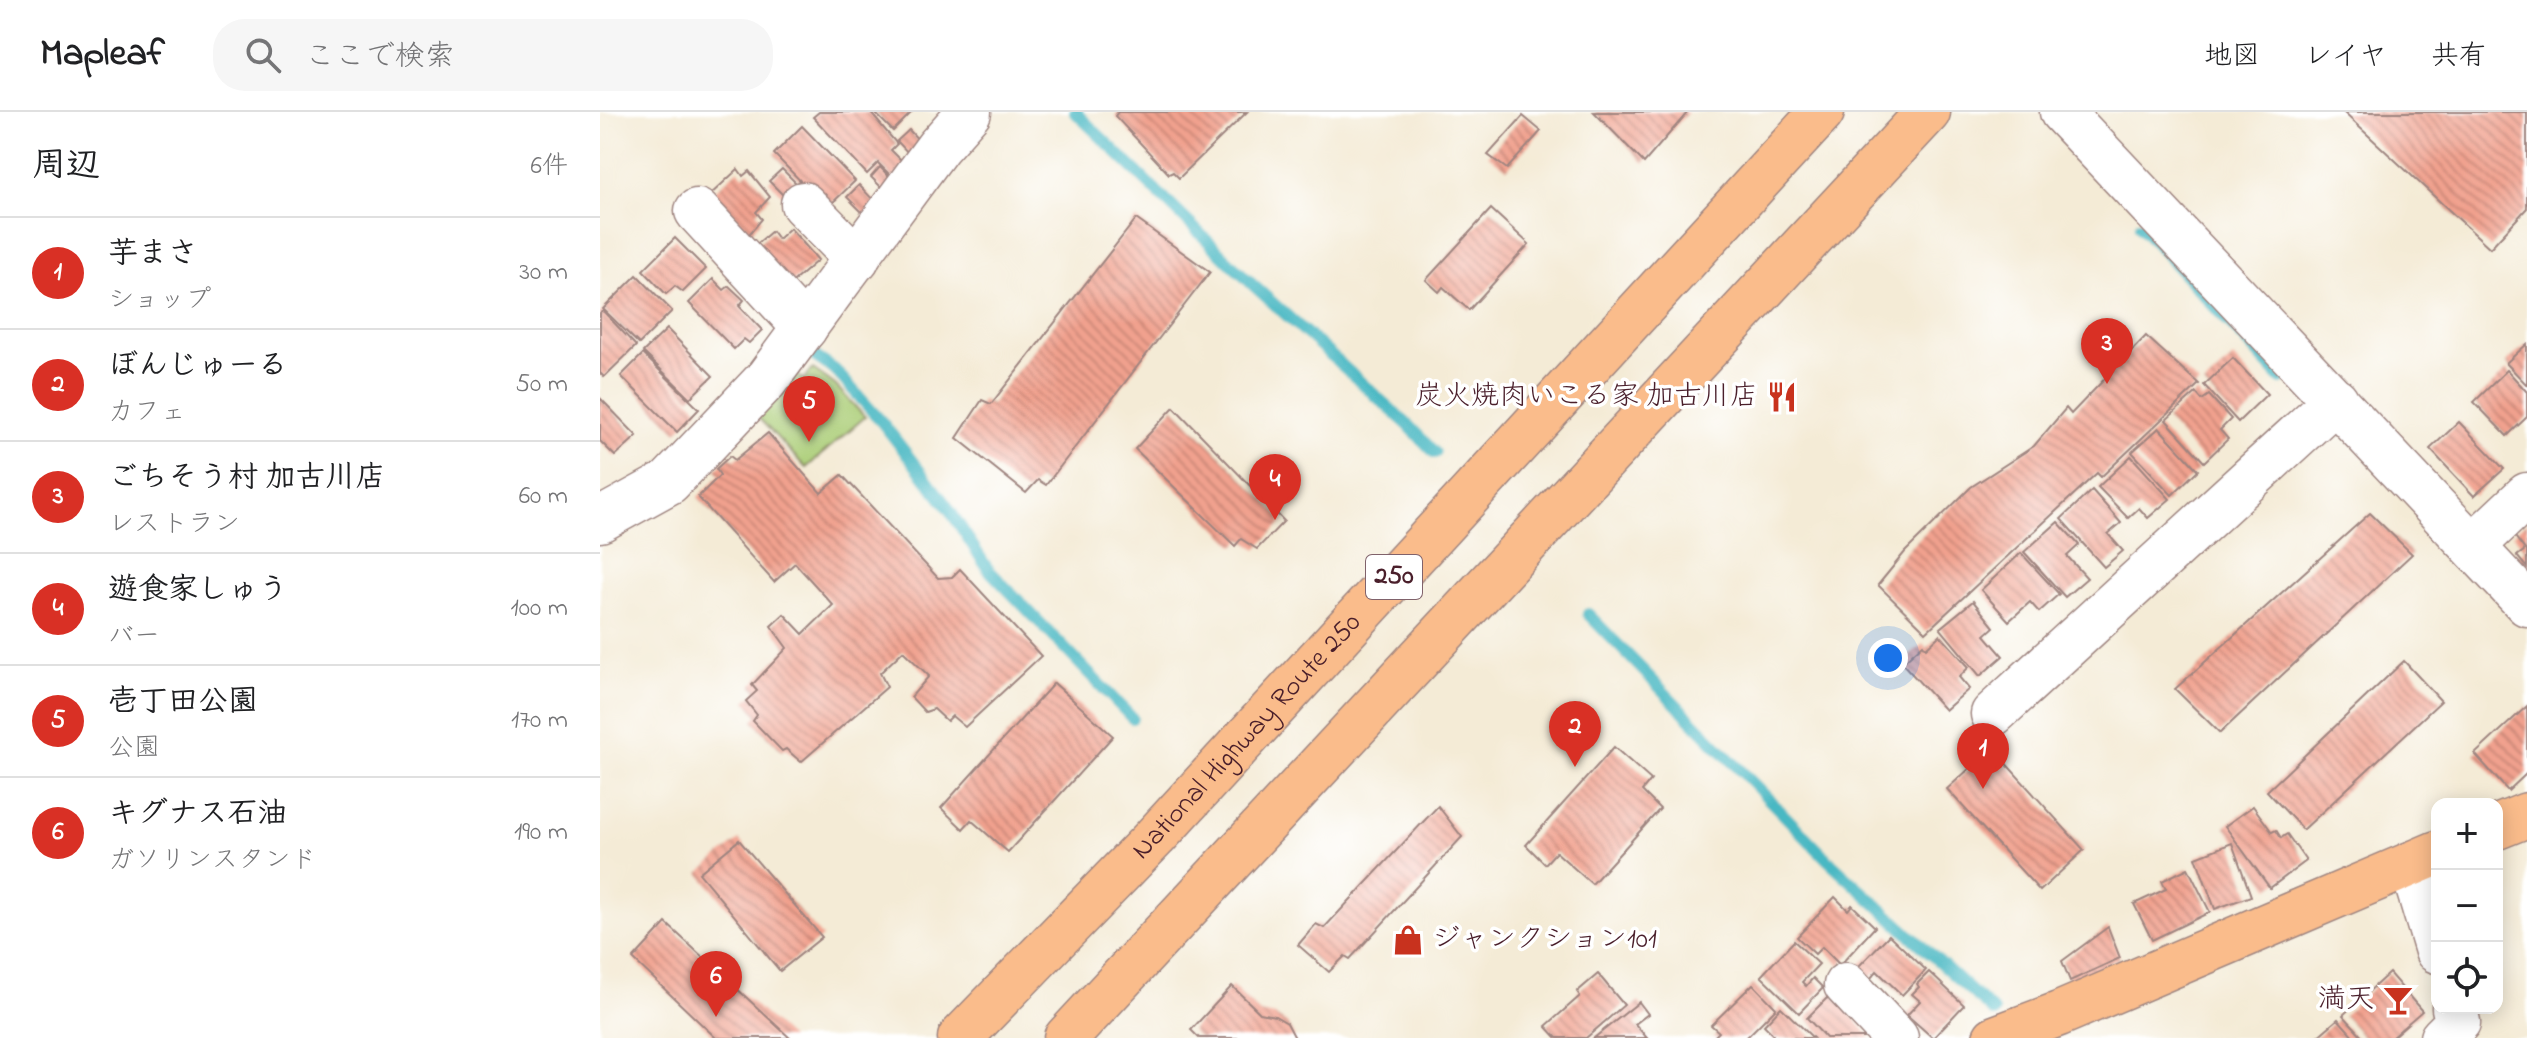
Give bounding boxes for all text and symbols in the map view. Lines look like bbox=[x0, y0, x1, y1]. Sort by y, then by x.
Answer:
search box bbox=[213, 19, 773, 91]
text: Mapleaf bbox=[40, 27, 165, 83]
icon: search bbox=[241, 33, 285, 77]
text: ここで検索 bbox=[305, 36, 455, 80]
text: 地図 bbox=[2204, 37, 2260, 78]
text: レイヤ bbox=[2304, 37, 2387, 78]
text: 共有 bbox=[2431, 37, 2487, 78]
text: 周辺 bbox=[32, 142, 100, 192]
text: 6件 bbox=[531, 148, 568, 186]
text: 芋まさ bbox=[108, 233, 198, 277]
text: 1 bbox=[54, 254, 62, 292]
text: 30 m bbox=[519, 254, 568, 292]
text: ショップ bbox=[108, 282, 211, 320]
pin: 3 bbox=[2081, 318, 2133, 384]
text: ぼんじゅーる bbox=[108, 345, 288, 389]
text: 2 bbox=[52, 366, 64, 404]
text: 50 m bbox=[515, 366, 568, 404]
pin: 5 bbox=[783, 376, 835, 442]
place label: 炭火焼肉いこる家 加古川店 bbox=[1415, 377, 1758, 418]
restaurant icon: 炭火焼肉いこる家 加古川店 bbox=[1765, 380, 1799, 414]
text: カフェ bbox=[108, 394, 186, 432]
pin: 4 bbox=[1249, 454, 1301, 520]
text: ごちそう村 加古川店 bbox=[108, 457, 386, 501]
text: 3 bbox=[53, 478, 63, 516]
text: 60 m bbox=[519, 478, 568, 516]
text: レストラン bbox=[108, 506, 240, 544]
road number: 250 bbox=[1366, 555, 1422, 599]
text: 遊食家しゅう bbox=[108, 569, 288, 613]
text: 4 bbox=[53, 590, 63, 628]
text: 100 m bbox=[511, 590, 568, 628]
street label: National Highway Route 250 bbox=[1123, 604, 1371, 870]
text: バー bbox=[108, 618, 160, 656]
your location bbox=[1868, 638, 1908, 678]
text: 壱丁田公園 bbox=[108, 681, 258, 725]
pin: 2 bbox=[1549, 701, 1601, 767]
text: 5 bbox=[51, 702, 65, 740]
text: 170 m bbox=[511, 702, 568, 740]
pin: 1 bbox=[1957, 723, 2009, 789]
text: 公園 bbox=[108, 730, 160, 768]
text: キグナス石油 bbox=[108, 793, 287, 837]
map controls bbox=[2431, 798, 2503, 1014]
button: + bbox=[2431, 798, 2503, 870]
text: 6 bbox=[52, 814, 64, 852]
text: 190 m bbox=[514, 814, 568, 852]
text: ガソリンスタンド bbox=[108, 842, 317, 880]
button: − bbox=[2431, 870, 2503, 942]
place label: ジャンクション101 bbox=[1432, 920, 1657, 961]
shop icon: ジャンクション101 bbox=[1391, 923, 1425, 957]
button: locate bbox=[2431, 942, 2503, 1014]
pin: 6 bbox=[690, 951, 742, 1017]
place label: 満天 bbox=[2318, 980, 2374, 1021]
bar icon: 満天 bbox=[2381, 983, 2415, 1017]

